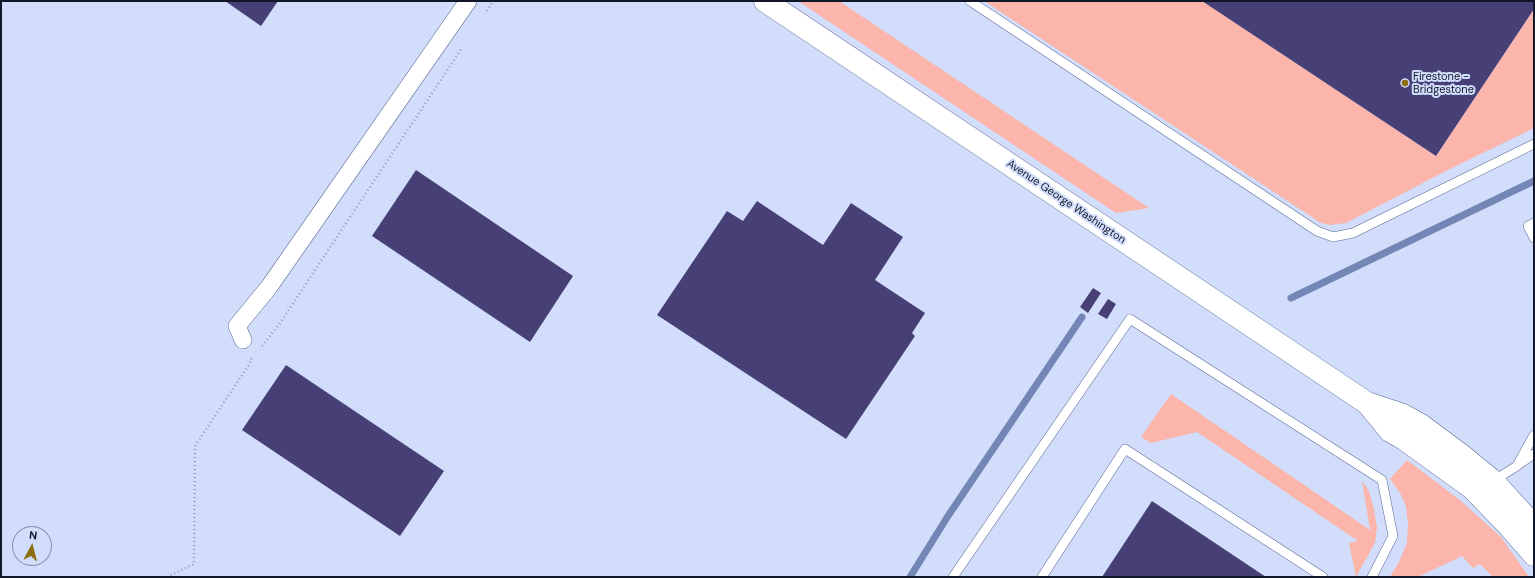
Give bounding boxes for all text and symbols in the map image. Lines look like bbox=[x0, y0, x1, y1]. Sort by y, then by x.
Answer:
place label: Firestone - Bridgestone bbox=[1413, 70, 1474, 96]
marker: Firestone - Bridgestone bbox=[1400, 78, 1410, 88]
street label: Avenue George Washington bbox=[1004, 157, 1128, 247]
north arrow bbox=[12, 526, 52, 566]
text: N bbox=[29, 528, 38, 543]

